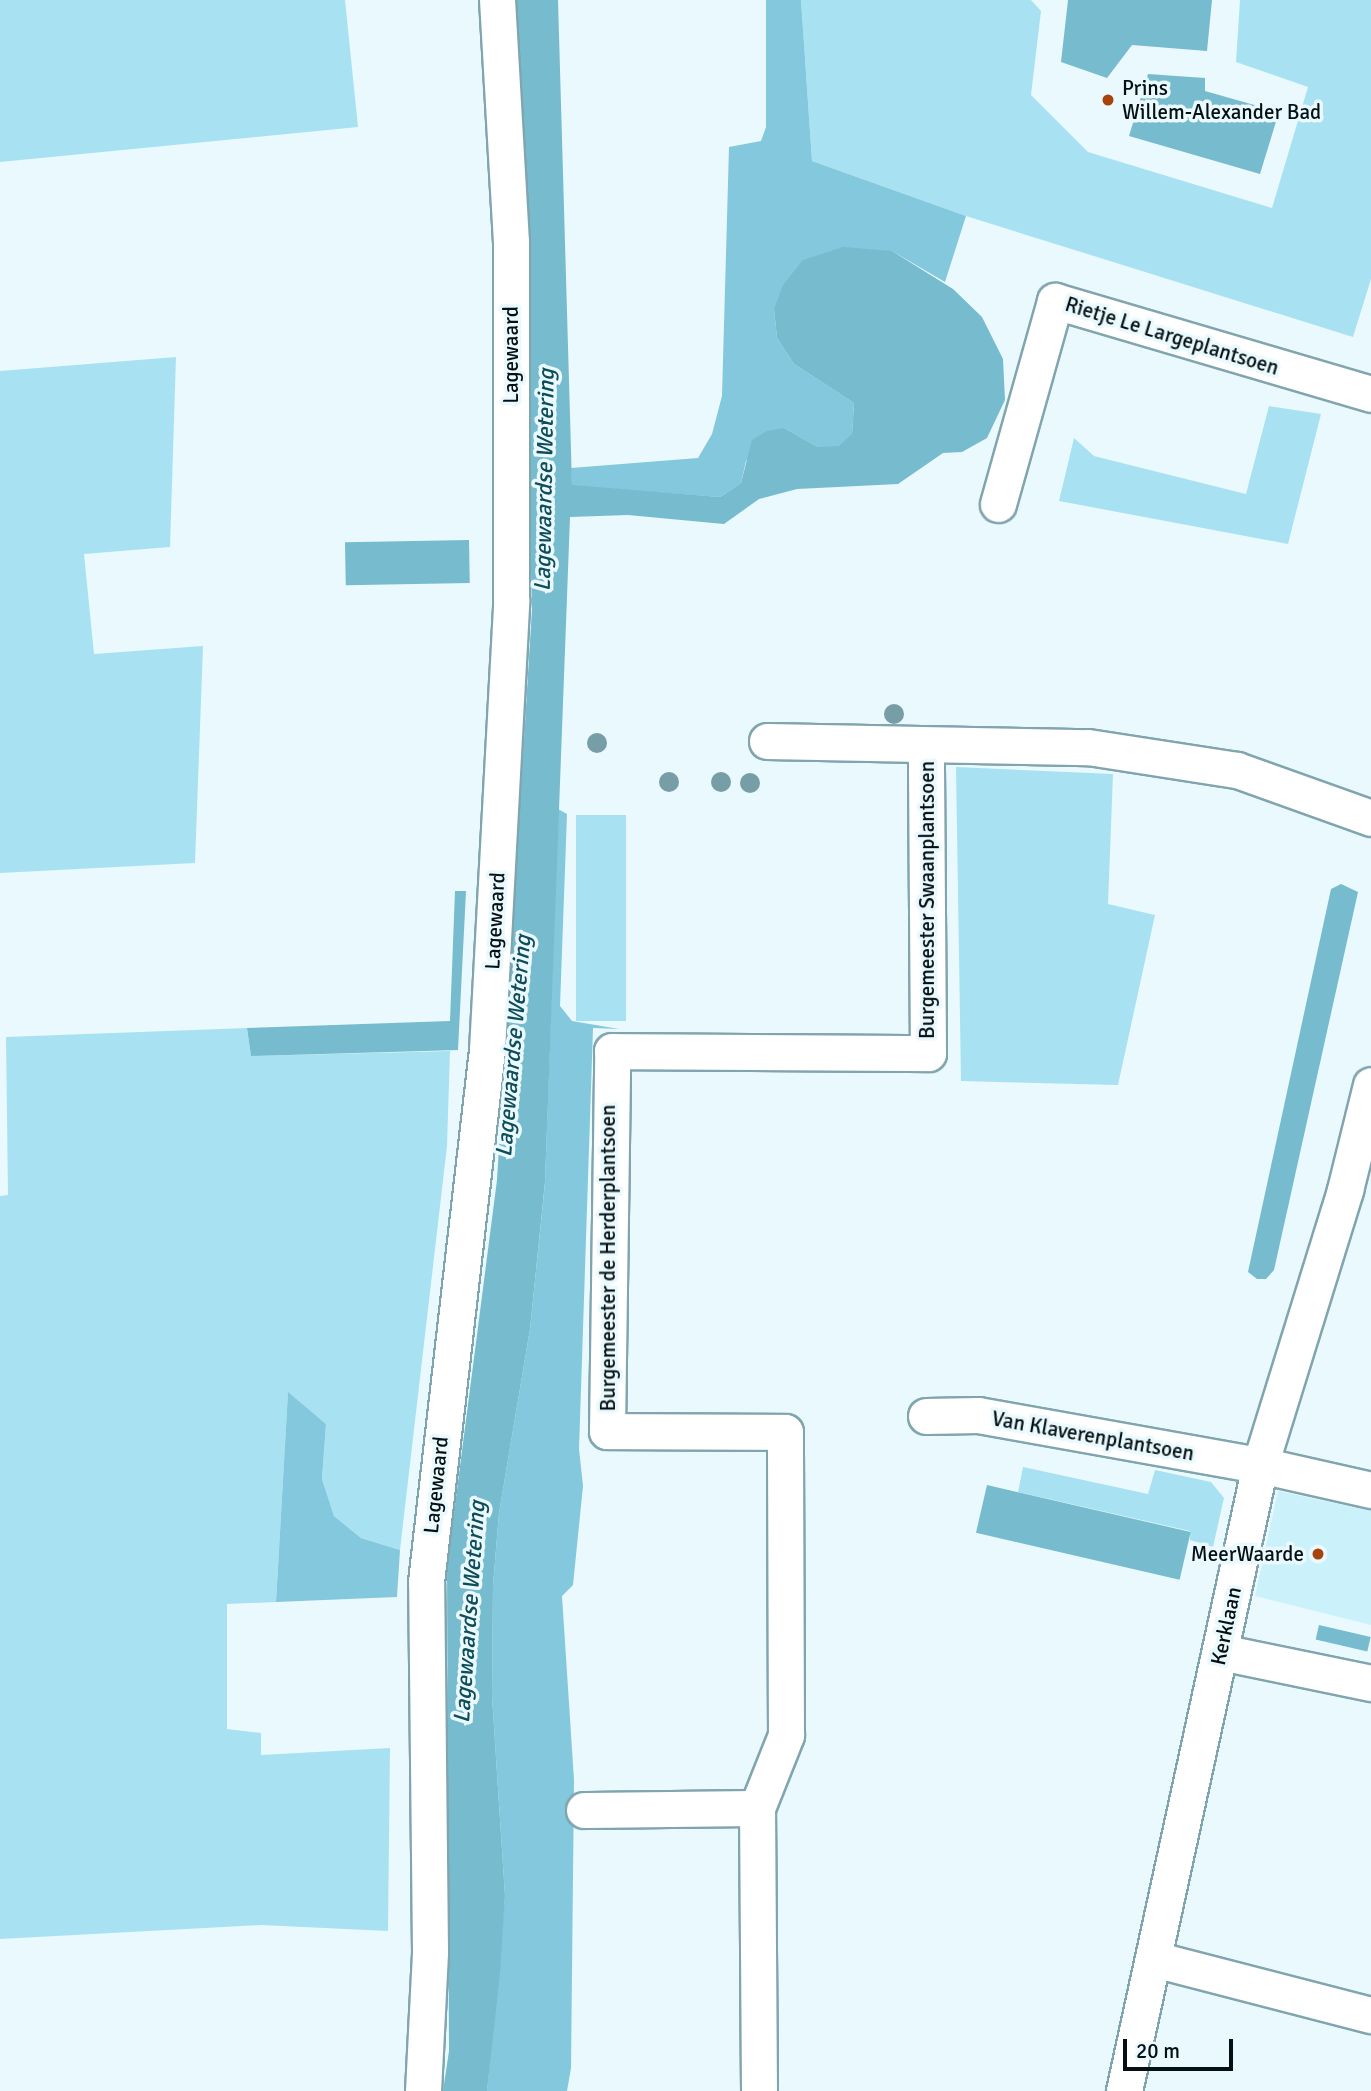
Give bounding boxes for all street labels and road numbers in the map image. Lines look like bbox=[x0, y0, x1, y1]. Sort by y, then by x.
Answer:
street label: Rietje Le Largeplantsoen bbox=[1062, 291, 1282, 381]
street label: Lagewaard bbox=[498, 306, 524, 404]
street label: Burgemeester Swaanplantsoen bbox=[914, 761, 940, 1039]
street label: Lagewaard bbox=[480, 872, 510, 970]
street label: Burgemeester de Herderplantsoen bbox=[595, 1105, 621, 1411]
street label: Van Klaverenplantsoen bbox=[990, 1406, 1196, 1466]
street label: Lagewaard bbox=[418, 1435, 454, 1535]
street label: Kerklaan bbox=[1205, 1584, 1247, 1668]

